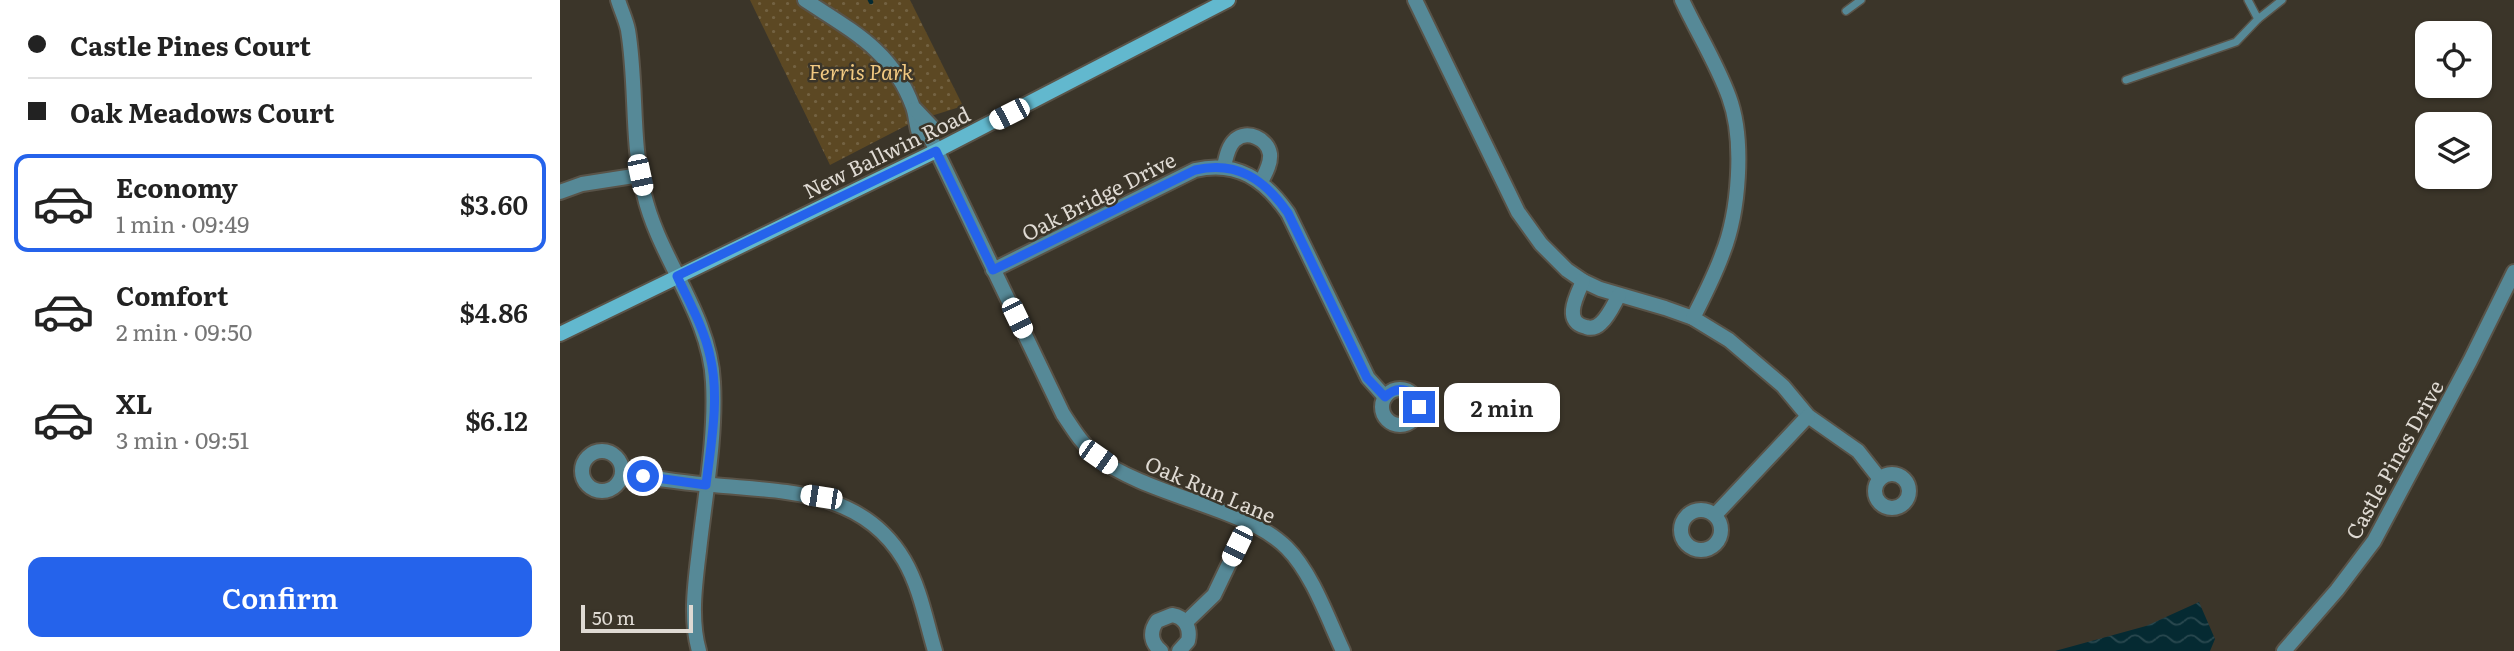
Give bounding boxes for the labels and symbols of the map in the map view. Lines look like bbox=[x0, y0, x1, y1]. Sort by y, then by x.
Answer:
park label: Ferris Park bbox=[809, 55, 914, 86]
car bbox=[986, 95, 1033, 133]
street label: New Ballwin Road bbox=[797, 97, 975, 205]
street label: Oak Bridge Drive bbox=[1015, 143, 1181, 247]
car bbox=[626, 152, 655, 198]
car bbox=[999, 295, 1036, 341]
street label: Castle Pines Drive bbox=[2336, 374, 2450, 544]
callout: 2 min bbox=[1444, 382, 1559, 432]
route end bbox=[1403, 391, 1435, 423]
car bbox=[1075, 436, 1122, 478]
street label: Oak Run Lane bbox=[1141, 447, 1281, 529]
route start bbox=[627, 460, 659, 492]
car bbox=[799, 483, 844, 511]
car bbox=[1219, 523, 1256, 569]
scale bar bbox=[581, 602, 693, 634]

